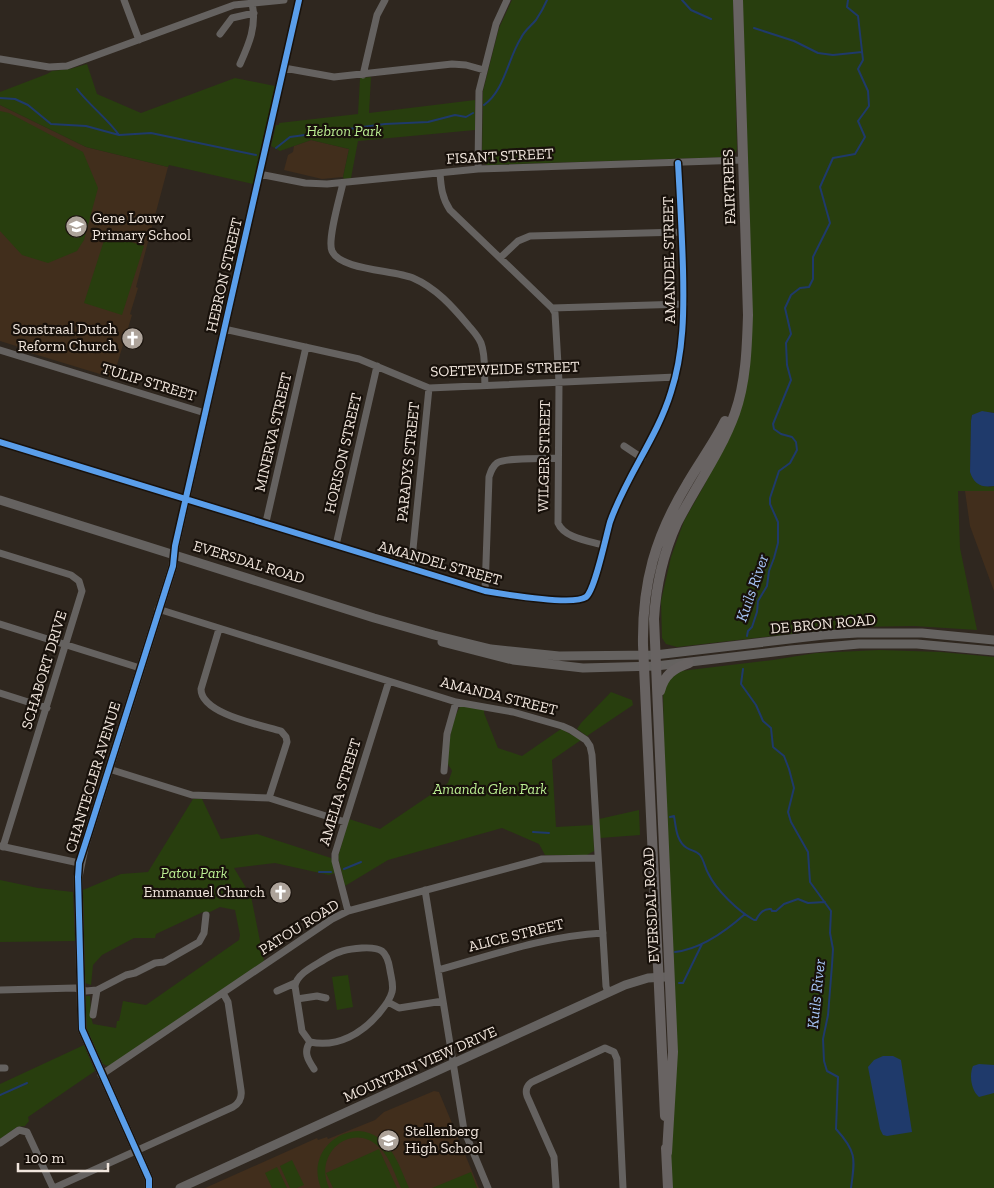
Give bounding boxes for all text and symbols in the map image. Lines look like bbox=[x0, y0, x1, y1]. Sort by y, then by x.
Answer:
park label: Hebron Park bbox=[306, 122, 382, 140]
street label: FISANT STREET bbox=[446, 144, 554, 168]
street label: FAIRTREES bbox=[719, 149, 739, 225]
street label: AMANDEL STREET bbox=[659, 196, 679, 324]
place label: Gene Louw Primary School bbox=[92, 209, 191, 244]
school or university icon: Gene Louw Primary School bbox=[64, 215, 88, 239]
street label: HEBRON STREET bbox=[202, 216, 246, 334]
place label: Sonstraal Dutch Reform Church bbox=[13, 320, 118, 355]
church icon: Sonstraal Dutch Reform Church bbox=[121, 326, 145, 350]
street label: SOETEWEIDE STREET bbox=[430, 357, 580, 381]
street label: TULIP STREET bbox=[99, 359, 199, 405]
street label: MINERVA STREET bbox=[251, 371, 295, 493]
street label: HORISON STREET bbox=[320, 391, 366, 515]
street label: WILGER STREET bbox=[534, 400, 554, 512]
street label: PARADYS STREET bbox=[393, 401, 423, 523]
street label: EVERSDAL ROAD bbox=[191, 536, 307, 588]
street label: AMANDEL STREET bbox=[376, 537, 504, 589]
water label: Kuils River bbox=[732, 551, 773, 624]
street label: SCHABORT DRIVE bbox=[17, 608, 71, 732]
street label: DE BRON ROAD bbox=[769, 610, 877, 638]
street label: AMANDA STREET bbox=[439, 673, 559, 719]
street label: CHANTECLER AVENUE bbox=[61, 699, 125, 855]
street label: AMELIA STREET bbox=[315, 736, 365, 848]
park label: Amanda Glen Park bbox=[432, 780, 547, 798]
street label: EVERSDAL ROAD bbox=[639, 847, 663, 963]
park label: Patou Park bbox=[161, 864, 228, 882]
church icon: Emmanuel Church bbox=[269, 880, 293, 904]
place label: Emmanuel Church bbox=[143, 883, 266, 901]
street label: PATOU ROAD bbox=[256, 895, 342, 959]
street label: ALICE STREET bbox=[466, 914, 566, 956]
water label: Kuils River bbox=[803, 958, 829, 1030]
street label: MOUNTAIN VIEW DRIVE bbox=[341, 1022, 500, 1106]
place label: Stellenberg High School bbox=[405, 1122, 483, 1157]
school or university icon: Stellenberg High School bbox=[377, 1128, 401, 1152]
scale bar bbox=[18, 1140, 108, 1172]
text: 100 m bbox=[25, 1149, 64, 1167]

